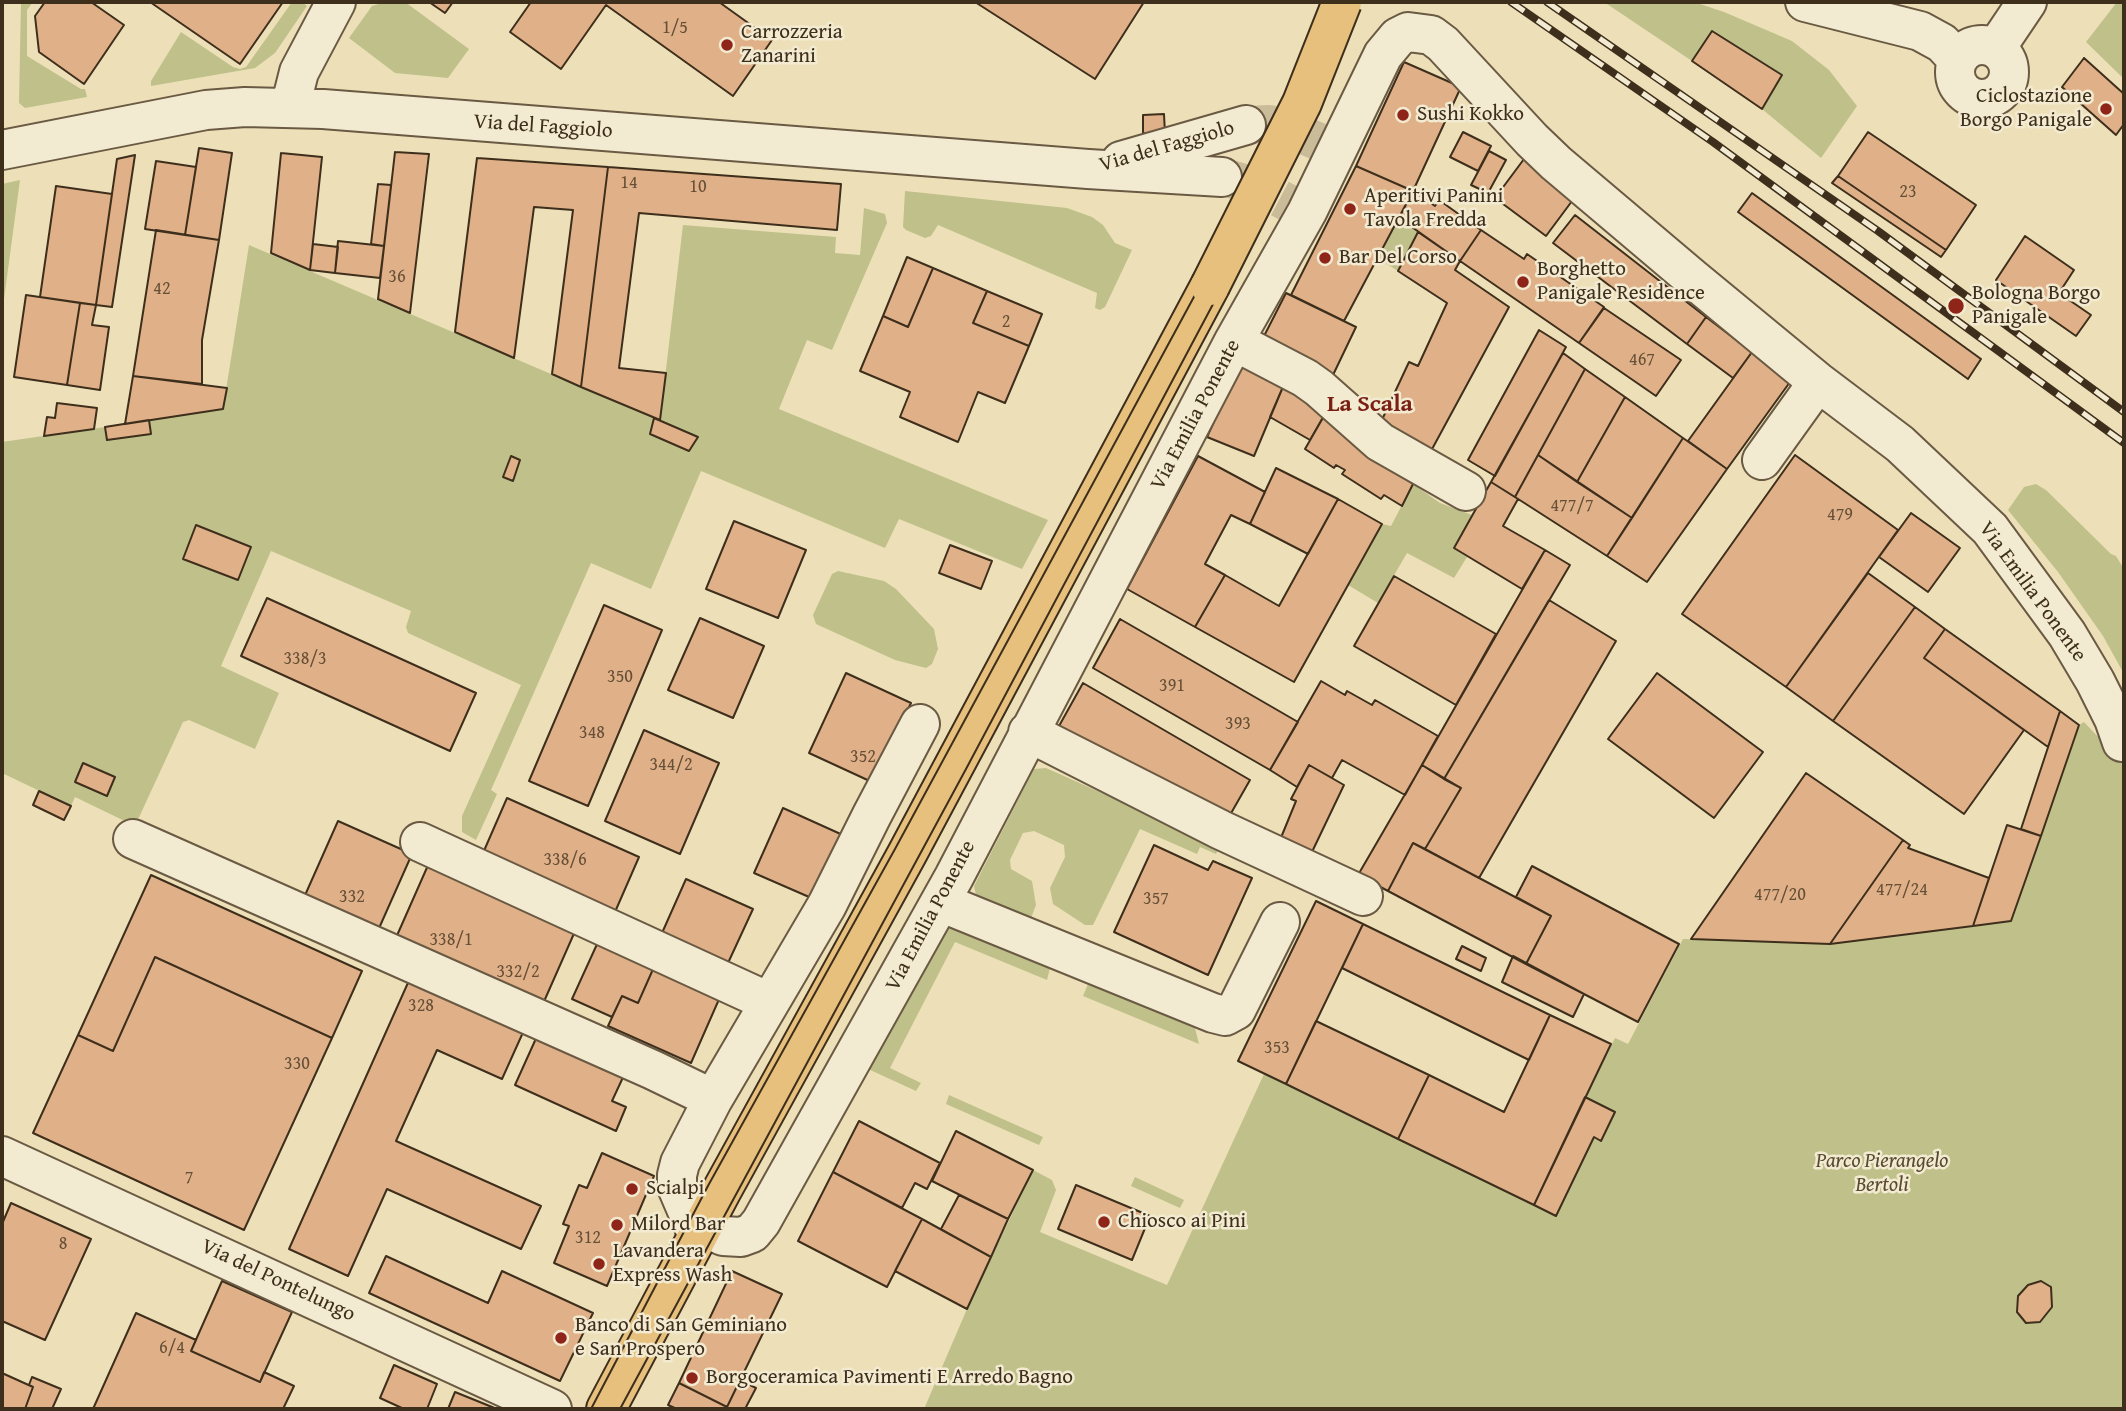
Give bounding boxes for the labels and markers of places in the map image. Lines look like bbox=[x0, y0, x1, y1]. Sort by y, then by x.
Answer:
place label: Carrozzeria Zanarini bbox=[741, 20, 843, 70]
marker: Carrozzeria Zanarini bbox=[719, 37, 735, 53]
place label: Ciclostazione Borgo Panigale bbox=[1960, 84, 2092, 134]
marker: Ciclostazione Borgo Panigale bbox=[2098, 101, 2114, 117]
place label: Sushi Kokko bbox=[1417, 102, 1524, 128]
marker: Sushi Kokko bbox=[1395, 107, 1411, 123]
place label: Aperitivi Panini Tavola Fredda bbox=[1364, 184, 1503, 234]
marker: Aperitivi Panini Tavola Fredda bbox=[1342, 201, 1358, 217]
place label: Bar Del Corso bbox=[1339, 245, 1457, 271]
marker: Bar Del Corso bbox=[1317, 250, 1333, 266]
place label: Borghetto Panigale Residence bbox=[1537, 257, 1705, 307]
marker: Borghetto Panigale Residence bbox=[1515, 274, 1531, 290]
place label: Bologna Borgo Panigale bbox=[1972, 281, 2100, 331]
marker: Bologna Borgo Panigale bbox=[1946, 296, 1966, 316]
place label: Scialpi bbox=[646, 1176, 705, 1202]
marker: Scialpi bbox=[624, 1181, 640, 1197]
place label: Chiosco ai Pini bbox=[1118, 1209, 1246, 1235]
place label: Milord Bar bbox=[631, 1212, 725, 1238]
marker: Chiosco ai Pini bbox=[1096, 1214, 1112, 1230]
marker: Milord Bar bbox=[609, 1217, 625, 1233]
place label: Lavandera Express Wash bbox=[613, 1239, 732, 1289]
marker: Lavandera Express Wash bbox=[591, 1256, 607, 1272]
place label: Banco di San Geminiano e San Prospero bbox=[575, 1313, 787, 1363]
marker: Banco di San Geminiano e San Prospero bbox=[553, 1330, 569, 1346]
place label: Borgoceramica Pavimenti E Arredo Bagno bbox=[706, 1365, 1073, 1391]
marker: Borgoceramica Pavimenti E Arredo Bagno bbox=[684, 1370, 700, 1386]

